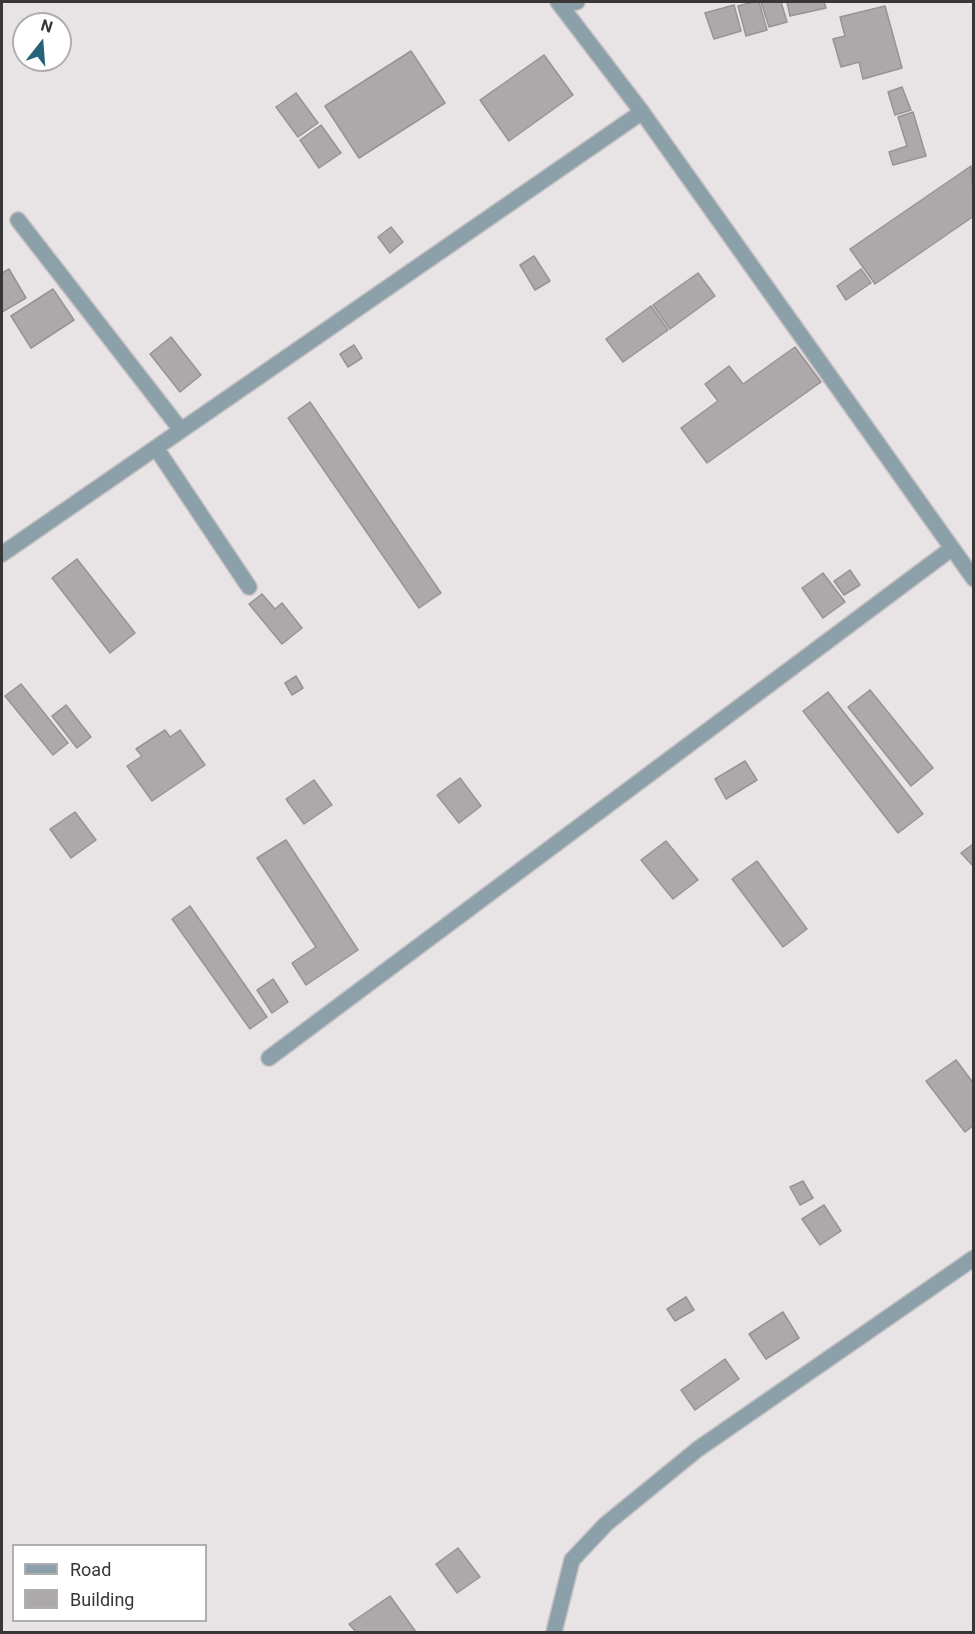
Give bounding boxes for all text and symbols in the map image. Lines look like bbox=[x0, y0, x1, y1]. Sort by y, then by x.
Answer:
north arrow bbox=[12, 12, 72, 72]
text: N bbox=[39, 15, 55, 37]
legend bbox=[12, 1544, 207, 1622]
text: Road bbox=[70, 1559, 111, 1580]
text: Building bbox=[70, 1589, 134, 1610]

